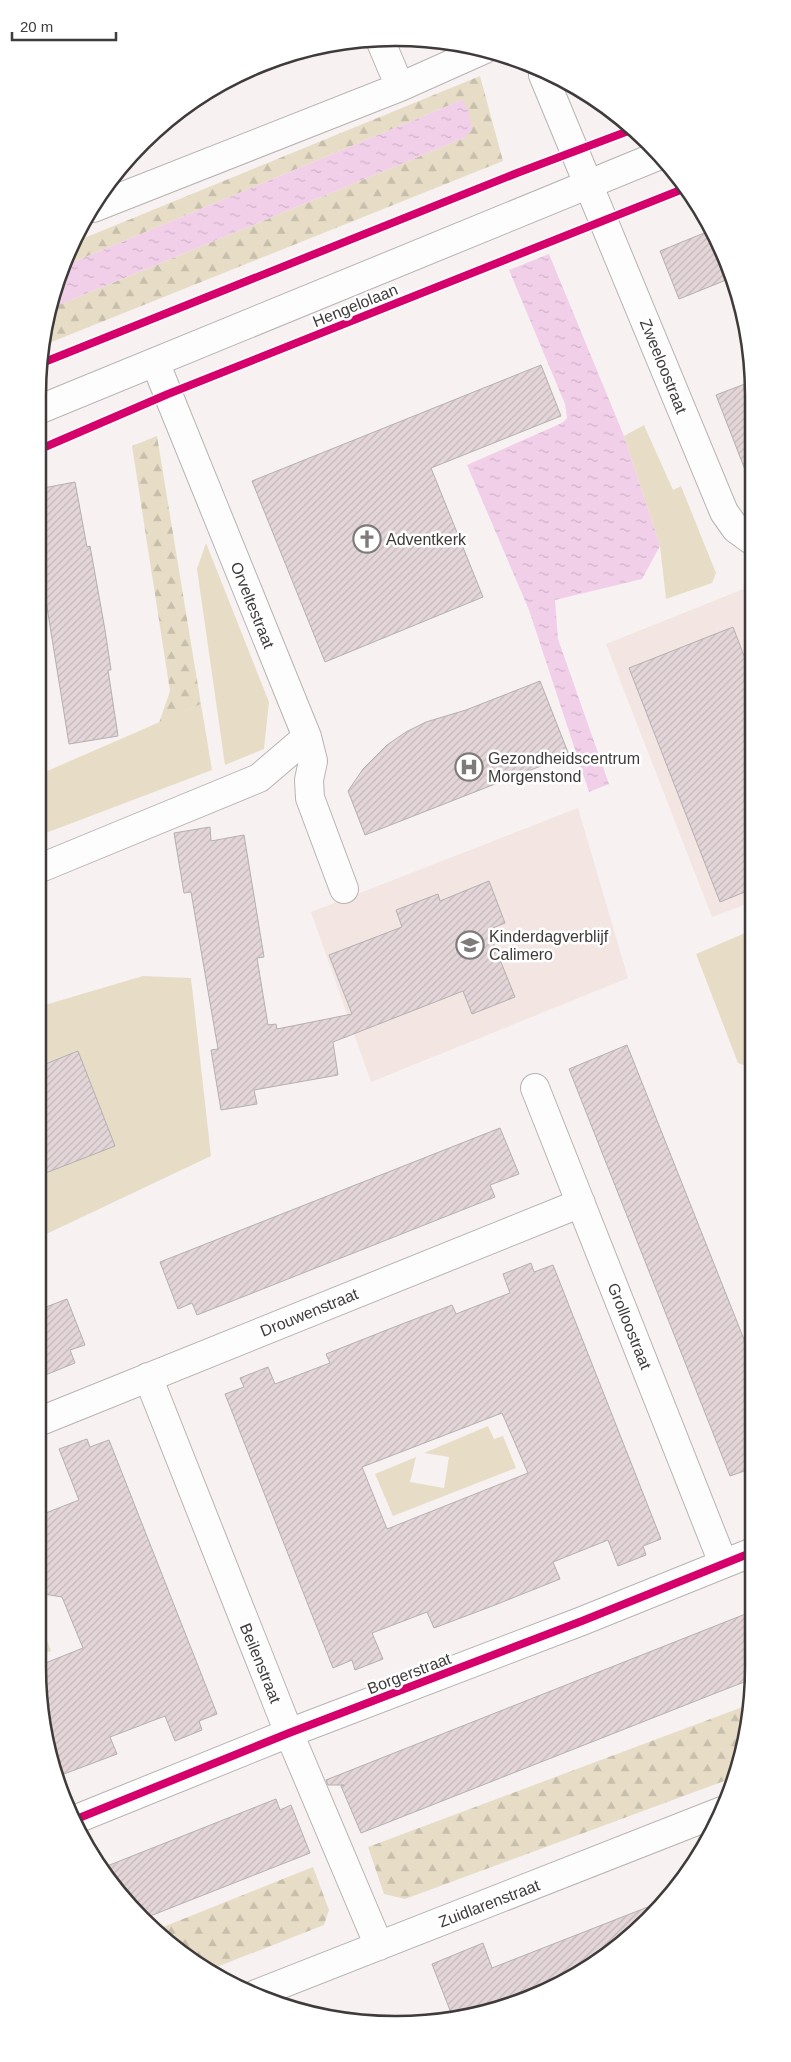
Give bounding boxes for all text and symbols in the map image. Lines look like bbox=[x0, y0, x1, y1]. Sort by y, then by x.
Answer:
scale bar bbox=[12, 10, 116, 42]
text: 20 m bbox=[20, 18, 53, 35]
street label: Hengelolaan bbox=[310, 281, 400, 330]
street label: Zweeloostraat bbox=[637, 316, 690, 416]
church icon: Adventkerk bbox=[352, 524, 382, 554]
place label: Adventkerk bbox=[386, 531, 467, 548]
street label: Orveltestraat bbox=[227, 560, 278, 651]
place label: Gezondheidscentrum Morgenstond bbox=[488, 750, 640, 785]
hospital icon: Gezondheidscentrum Morgenstond bbox=[454, 752, 484, 782]
place label: Kinderdagverblijf Calimero bbox=[489, 928, 609, 963]
school or university icon: Kinderdagverblijf Calimero bbox=[455, 930, 485, 960]
street label: Grolloostraat bbox=[604, 1281, 655, 1372]
street label: Drouwenstraat bbox=[258, 1285, 361, 1340]
street label: Beilenstraat bbox=[237, 1621, 284, 1706]
street label: Borgerstraat bbox=[365, 1650, 454, 1697]
street label: Zuidlarenstraat bbox=[436, 1876, 543, 1931]

